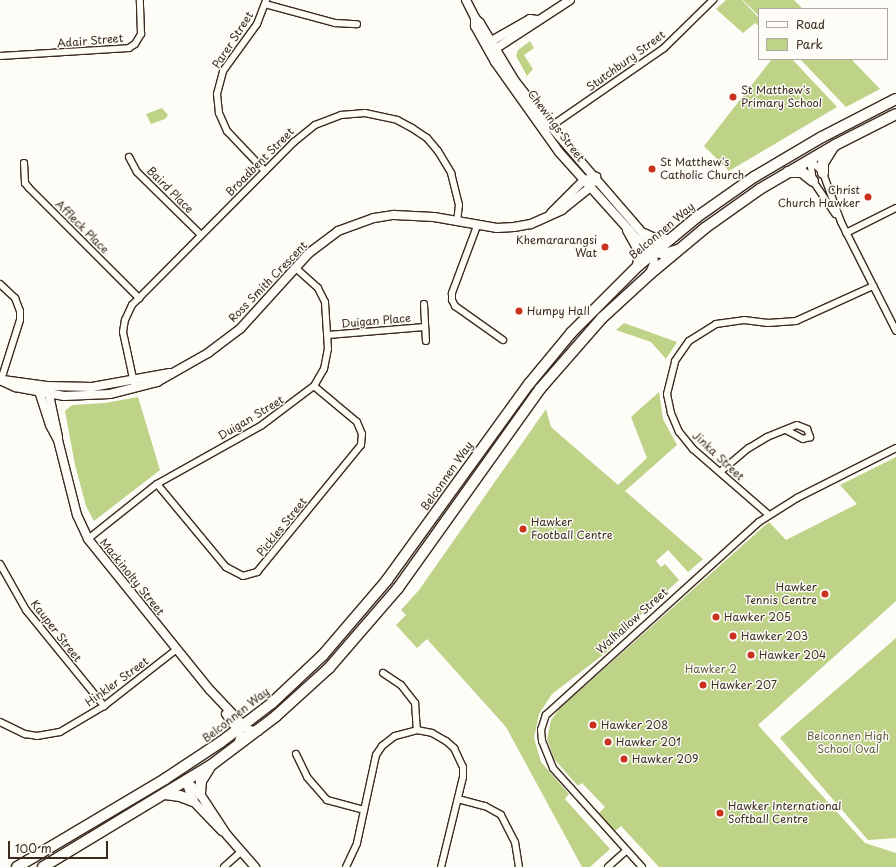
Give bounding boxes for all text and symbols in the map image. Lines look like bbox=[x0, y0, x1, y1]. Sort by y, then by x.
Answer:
legend bbox=[758, 8, 888, 60]
street label: Parer Street bbox=[210, 9, 256, 71]
text: Road bbox=[796, 15, 825, 33]
street label: Stutchbury Street bbox=[584, 28, 668, 94]
street label: Adair Street bbox=[56, 32, 124, 50]
text: Park bbox=[796, 35, 823, 53]
place label: St Matthew's Primary School bbox=[741, 84, 822, 110]
street label: Chewings Street bbox=[525, 88, 587, 164]
marker: St Matthew's Primary School bbox=[728, 92, 738, 102]
street label: Broadbent Street bbox=[223, 125, 297, 199]
place label: St Matthew's Catholic Church bbox=[660, 156, 745, 182]
street label: Baird Place bbox=[144, 164, 196, 216]
marker: St Matthew's Catholic Church bbox=[647, 164, 657, 174]
place label: Christ Church Hawker bbox=[777, 184, 860, 210]
marker: Christ Church Hawker bbox=[863, 192, 873, 202]
street label: Affleck Place bbox=[52, 197, 112, 257]
street label: Belconnen Way bbox=[626, 200, 698, 262]
place label: Khemararangsi Wat bbox=[516, 234, 597, 260]
street label: Ross Smith Crescent bbox=[226, 239, 310, 325]
marker: Khemararangsi Wat bbox=[600, 242, 610, 252]
place label: Humpy Hall bbox=[527, 304, 590, 318]
marker: Humpy Hall bbox=[514, 306, 524, 316]
street label: Duigan Place bbox=[341, 311, 411, 331]
street label: Duigan Street bbox=[216, 393, 286, 443]
street label: Jinka Street bbox=[689, 429, 747, 483]
street label: Belconnen Way bbox=[418, 439, 476, 513]
street label: Pickles Street bbox=[254, 495, 310, 559]
place label: Hawker Football Centre bbox=[531, 516, 613, 542]
marker: Hawker Football Centre bbox=[518, 524, 528, 534]
street label: Mackinolty Street bbox=[97, 536, 167, 618]
place label: Hawker Tennis Centre bbox=[745, 581, 817, 607]
street label: Walhallow Street bbox=[594, 586, 670, 656]
marker: Hawker Tennis Centre bbox=[820, 589, 830, 599]
street label: Kauper Street bbox=[28, 597, 84, 665]
place label: Hawker 205 bbox=[724, 610, 791, 624]
marker: Hawker 205 bbox=[711, 612, 721, 622]
place label: Hawker 203 bbox=[741, 629, 808, 643]
marker: Hawker 203 bbox=[728, 631, 738, 641]
place label: Hawker 204 bbox=[759, 648, 827, 662]
marker: Hawker 204 bbox=[746, 650, 756, 660]
street label: Hinkler Street bbox=[83, 654, 151, 710]
park label: Hawker 2 bbox=[685, 662, 737, 676]
place label: Hawker 207 bbox=[711, 678, 777, 692]
marker: Hawker 207 bbox=[698, 680, 708, 690]
street label: Belconnen Way bbox=[200, 685, 272, 745]
place label: Hawker 208 bbox=[601, 718, 669, 732]
marker: Hawker 208 bbox=[588, 720, 598, 730]
park label: Belconnen High School Oval bbox=[807, 730, 889, 756]
place label: Hawker 201 bbox=[616, 735, 681, 749]
marker: Hawker 201 bbox=[603, 737, 613, 747]
place label: Hawker 209 bbox=[632, 752, 699, 766]
marker: Hawker 209 bbox=[619, 754, 629, 764]
place label: Hawker International Softball Centre bbox=[728, 800, 843, 826]
marker: Hawker International Softball Centre bbox=[715, 808, 725, 818]
scale bar bbox=[10, 833, 110, 859]
text: 100 m bbox=[15, 839, 52, 857]

